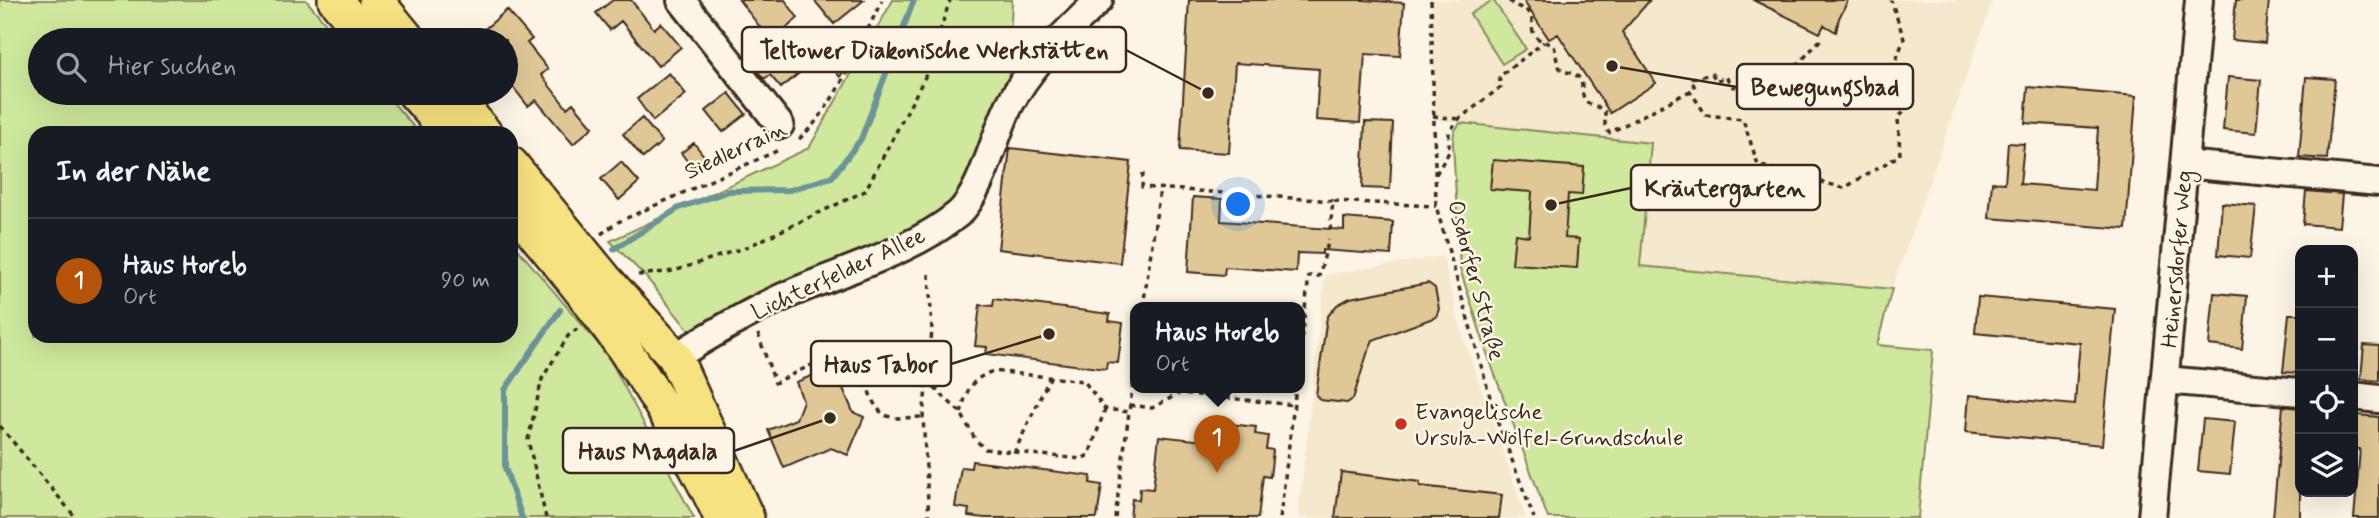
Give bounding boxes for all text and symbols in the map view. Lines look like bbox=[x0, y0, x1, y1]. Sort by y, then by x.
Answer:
callout: Teltower Diakonische Werkstätten bbox=[742, 27, 1126, 72]
search box bbox=[28, 28, 518, 105]
text: Teltower Diakonische Werkstätten bbox=[760, 36, 1108, 67]
icon: search bbox=[52, 48, 90, 86]
text: Hier suchen bbox=[108, 50, 236, 84]
callout: Bewegungsbad bbox=[1737, 64, 1913, 109]
text: Bewegungsbad bbox=[1751, 73, 1899, 107]
street label: Siedlerrain bbox=[680, 114, 792, 188]
text: In der Nähe bbox=[56, 152, 211, 191]
callout: Kräutergarten bbox=[1631, 165, 1820, 210]
street label: Heinersdorfer Weg bbox=[2155, 169, 2203, 349]
text: Kräutergarten bbox=[1645, 174, 1806, 208]
your location bbox=[1221, 187, 1255, 221]
street label: Osdorfer Straße bbox=[1439, 197, 1511, 364]
street label: Lichterfelder Allee bbox=[747, 221, 931, 328]
map controls bbox=[2295, 245, 2358, 497]
button: + bbox=[2295, 245, 2358, 308]
text: Haus Horeb bbox=[123, 249, 247, 283]
text: 1 bbox=[74, 266, 84, 296]
text: 90 m bbox=[441, 266, 490, 296]
text: Ort bbox=[123, 283, 157, 313]
popup bbox=[1130, 302, 1305, 393]
button: − bbox=[2295, 308, 2358, 371]
text: Haus Horeb bbox=[1156, 316, 1279, 350]
callout: Haus Tabor bbox=[811, 341, 951, 386]
text: Haus Tabor bbox=[824, 350, 939, 381]
text: Ort bbox=[1156, 350, 1189, 380]
button: locate bbox=[2295, 371, 2358, 434]
place label: Evangelische Ursula-Wölfel-Grundschule bbox=[1415, 398, 1684, 454]
pin: 1 bbox=[1194, 415, 1240, 473]
marker: Evangelische Ursula-Wölfel-Grundschule bbox=[1393, 416, 1409, 432]
callout: Haus Magdala bbox=[563, 428, 734, 473]
button: layers bbox=[2295, 434, 2358, 497]
text: Haus Magdala bbox=[578, 437, 718, 469]

